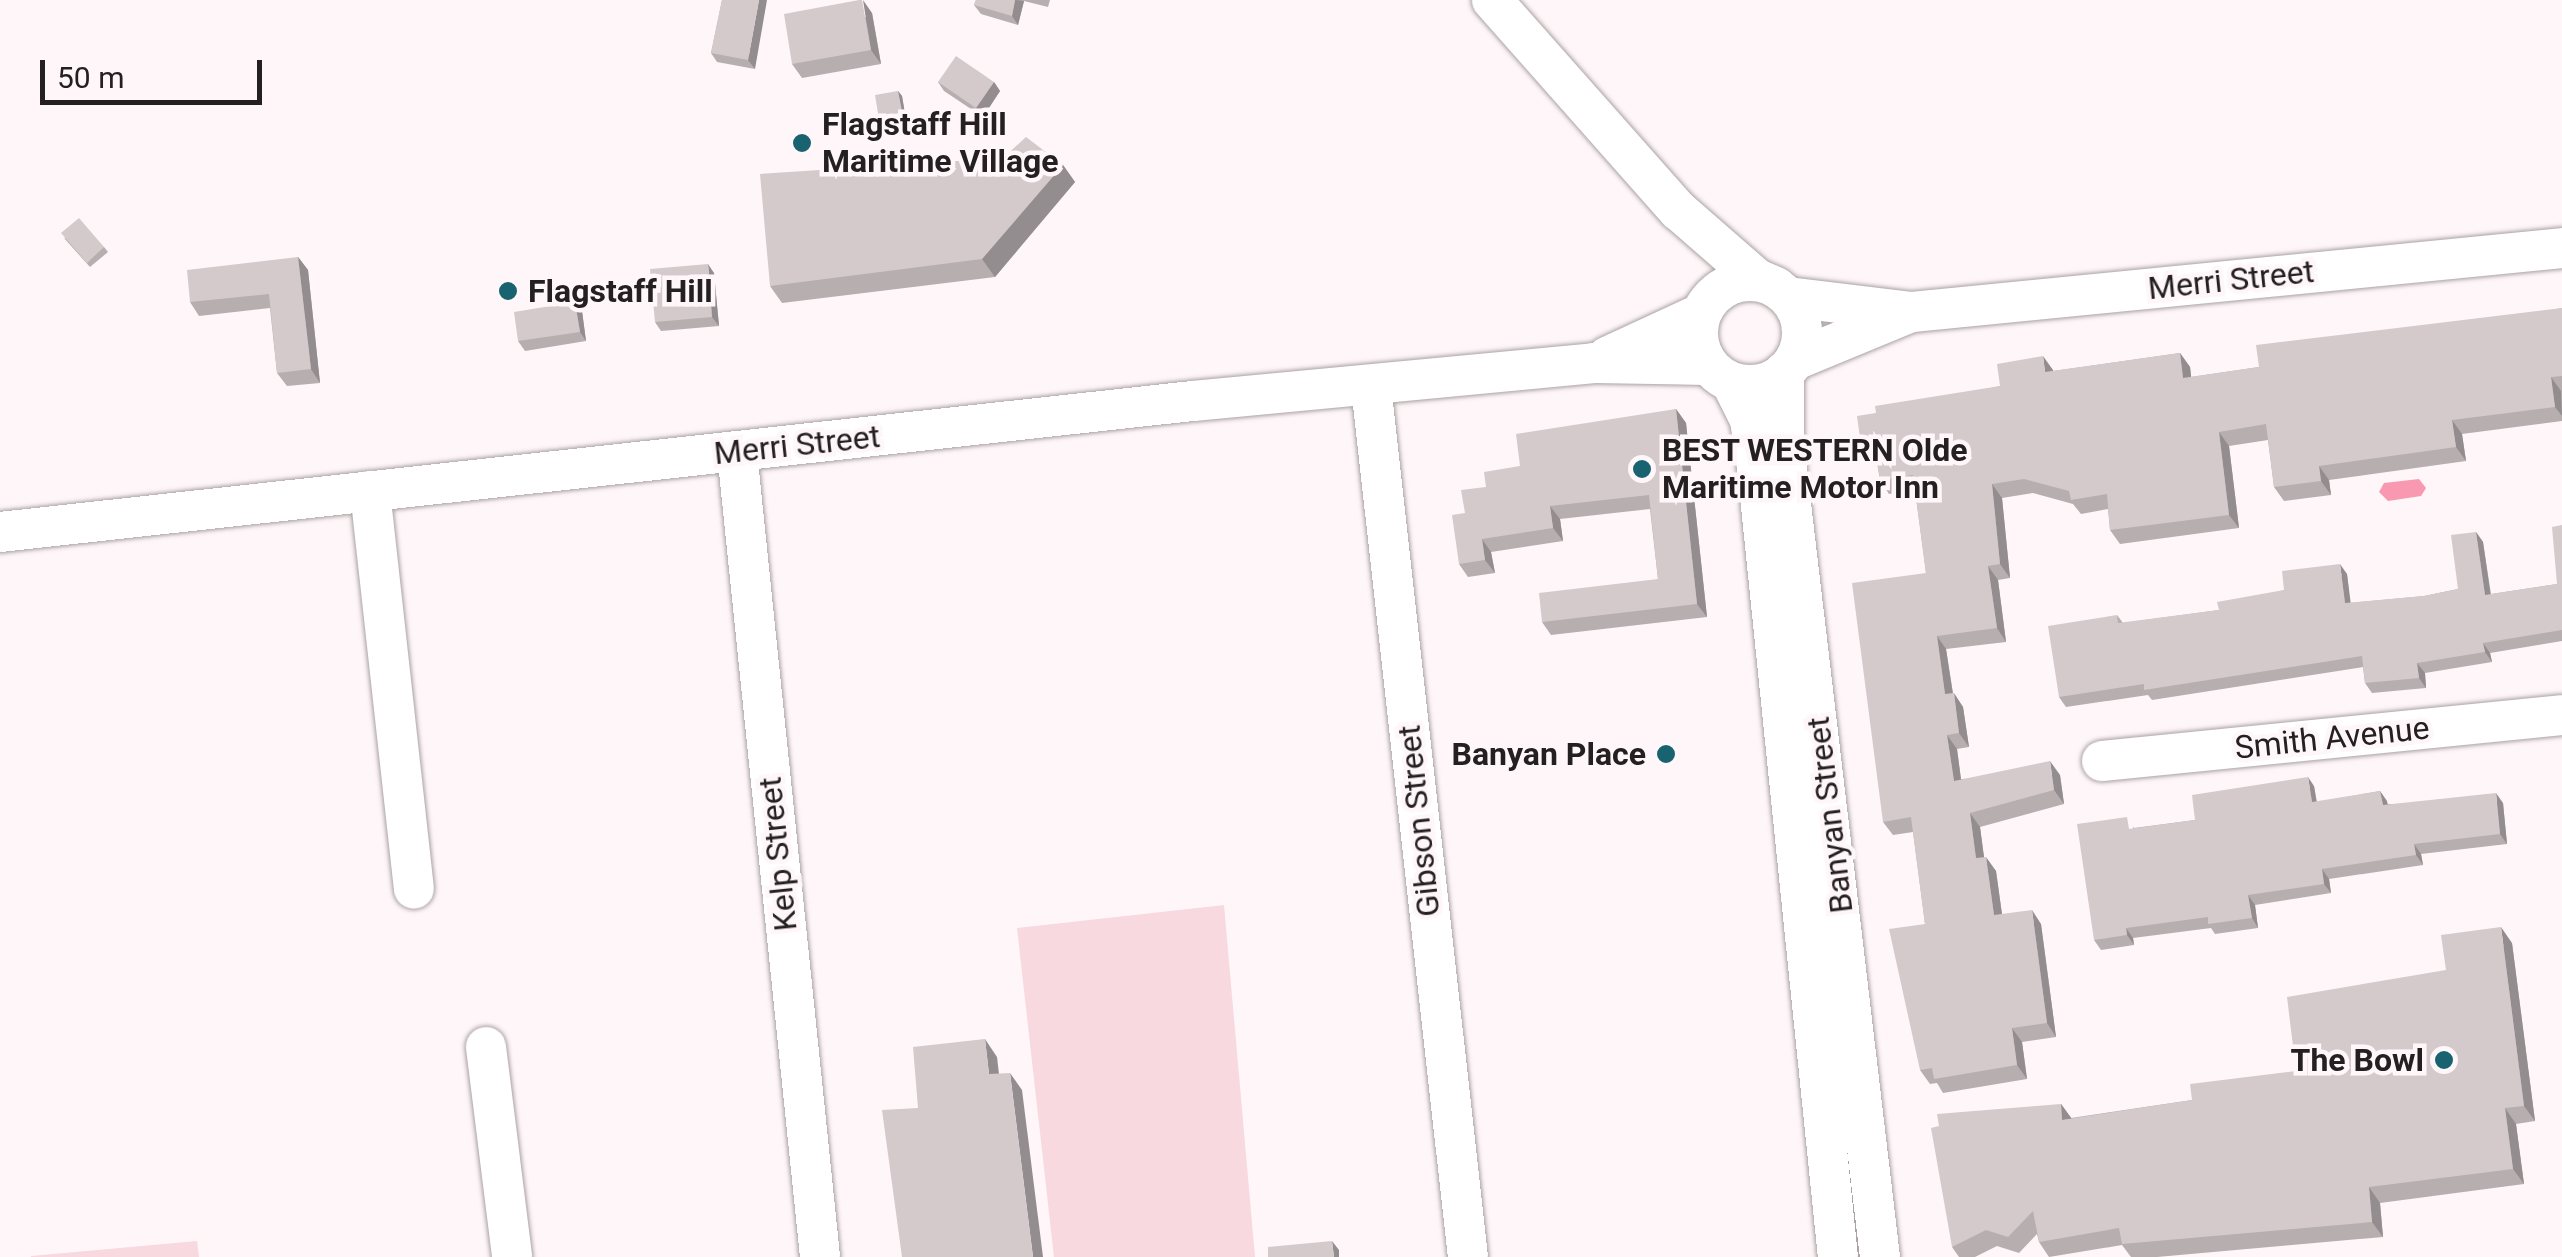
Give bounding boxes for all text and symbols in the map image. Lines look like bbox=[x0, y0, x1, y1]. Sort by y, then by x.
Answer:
scale bar bbox=[45, 40, 268, 102]
text: 50 m bbox=[57, 60, 124, 95]
place label: Flagstaff Hill Maritime Village bbox=[822, 106, 1059, 181]
marker: Flagstaff Hill Maritime Village bbox=[791, 132, 813, 154]
street label: Merri Street bbox=[2146, 252, 2316, 308]
place label: Flagstaff Hill bbox=[528, 272, 713, 310]
marker: Flagstaff Hill bbox=[497, 280, 519, 302]
street label: Merri Street bbox=[712, 417, 882, 473]
place label: BEST WESTERN Olde Maritime Motor Inn bbox=[1662, 432, 1968, 507]
marker: BEST WESTERN Olde Maritime Motor Inn bbox=[1631, 458, 1653, 480]
street label: Smith Avenue bbox=[2233, 709, 2431, 767]
street label: Banyan Street bbox=[1799, 715, 1861, 915]
street label: Gibson Street bbox=[1390, 723, 1448, 919]
place label: Banyan Place bbox=[1451, 735, 1646, 773]
marker: Banyan Place bbox=[1655, 743, 1677, 765]
street label: Kelp Street bbox=[751, 775, 805, 933]
place label: The Bowl bbox=[2291, 1041, 2424, 1079]
marker: The Bowl bbox=[2433, 1049, 2455, 1071]

